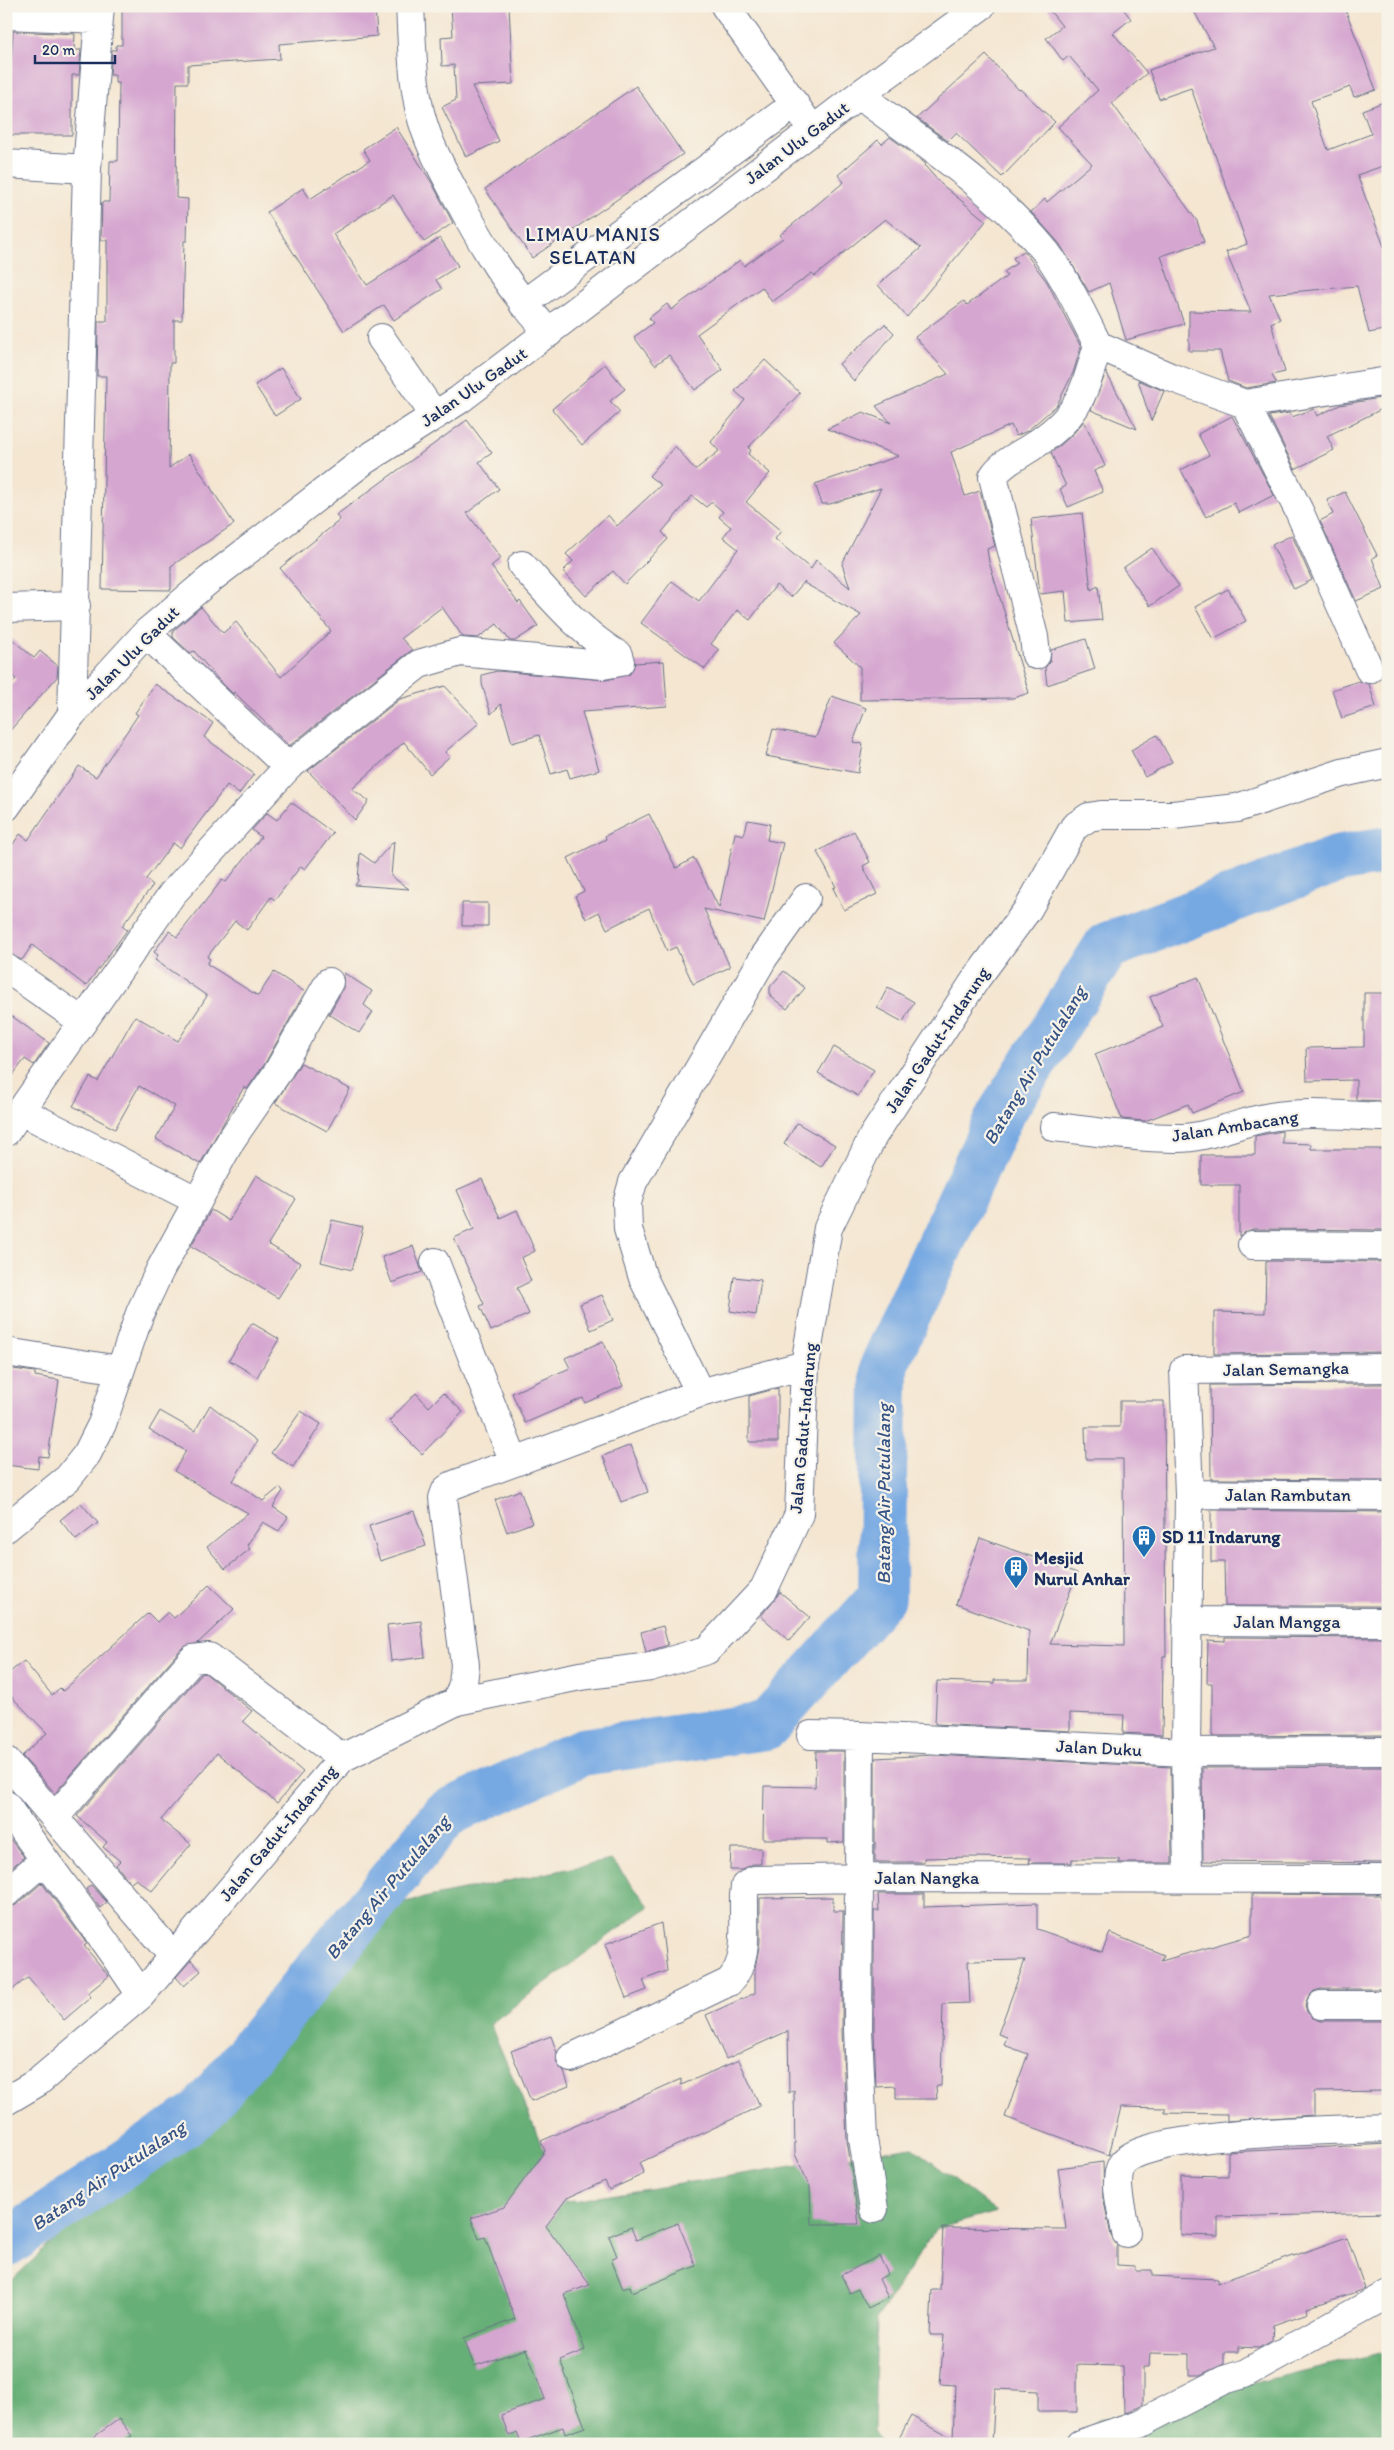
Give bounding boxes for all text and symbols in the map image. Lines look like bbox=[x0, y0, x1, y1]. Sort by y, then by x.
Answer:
scale bar bbox=[35, 32, 115, 64]
text: 20 m bbox=[42, 41, 76, 59]
street label: Jalan Ulu Gadut bbox=[741, 97, 854, 189]
district label: LIMAU MANIS SELATAN bbox=[525, 222, 661, 269]
street label: Jalan Ulu Gadut bbox=[417, 342, 532, 432]
street label: Jalan Ulu Gadut bbox=[80, 601, 184, 705]
street label: Jalan Gadut-Indarung bbox=[880, 962, 995, 1117]
water label: Batang Air Putulalang bbox=[978, 980, 1092, 1149]
street label: Jalan Ambacang bbox=[1170, 1105, 1301, 1147]
street label: Jalan Gadut-Indarung bbox=[785, 1341, 822, 1515]
street label: Jalan Semangka bbox=[1223, 1357, 1349, 1381]
water label: Batang Air Putulalang bbox=[872, 1401, 895, 1584]
street label: Jalan Rambutan bbox=[1225, 1484, 1351, 1506]
building icon: SD 11 Indarung bbox=[1131, 1524, 1157, 1558]
place label: SD 11 Indarung bbox=[1162, 1526, 1281, 1548]
place label: Mesjid Nurul Anhar bbox=[1034, 1547, 1131, 1590]
building icon: Mesjid Nurul Anhar bbox=[1003, 1555, 1029, 1589]
street label: Jalan Mangga bbox=[1233, 1611, 1341, 1633]
street label: Jalan Duku bbox=[1055, 1735, 1143, 1761]
street label: Jalan Gadut-Indarung bbox=[214, 1760, 342, 1906]
water label: Batang Air Putulalang bbox=[320, 1809, 456, 1964]
street label: Jalan Nangka bbox=[875, 1867, 980, 1889]
water label: Batang Air Putulalang bbox=[27, 2114, 192, 2235]

